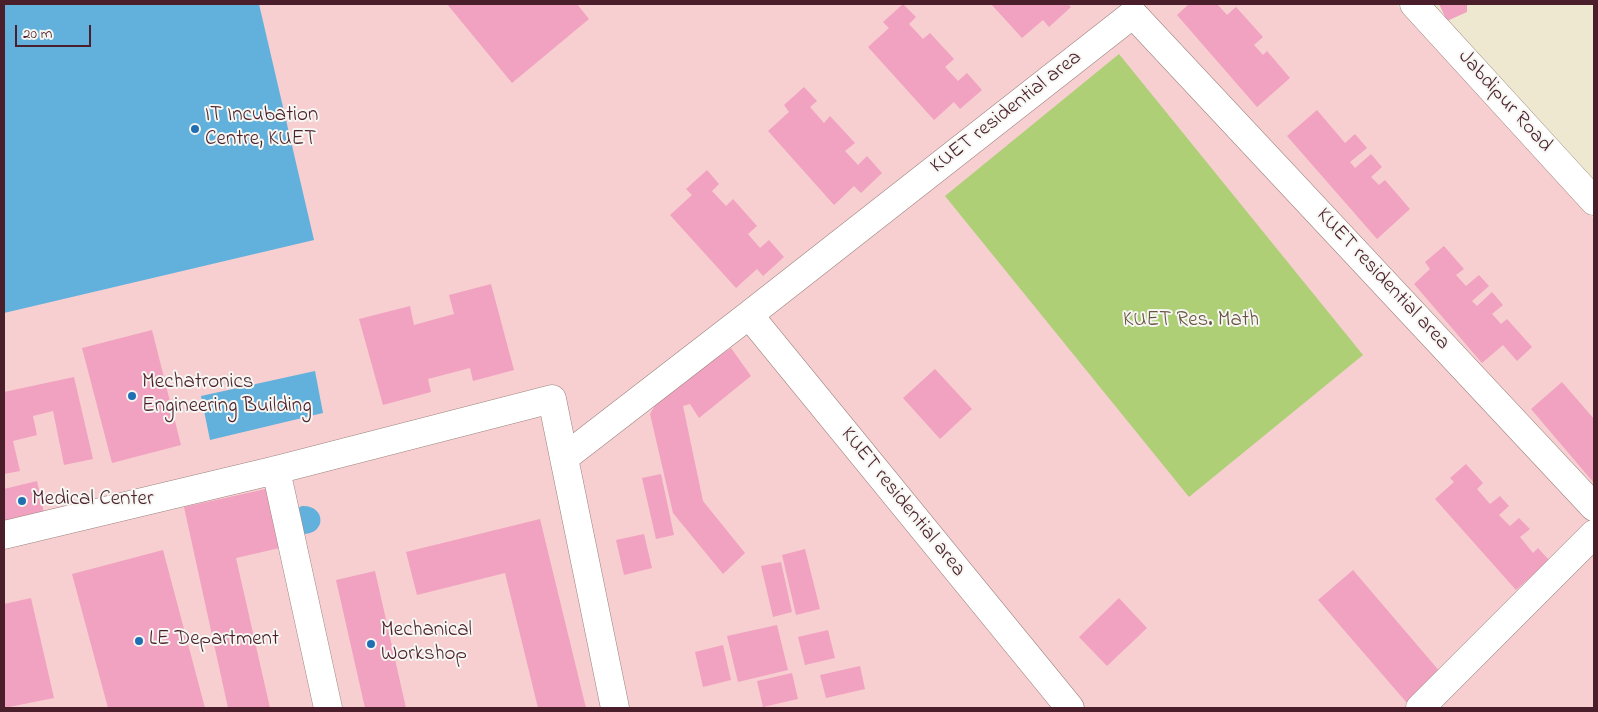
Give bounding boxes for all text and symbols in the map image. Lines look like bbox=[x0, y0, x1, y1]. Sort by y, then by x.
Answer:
scale bar bbox=[18, 15, 94, 47]
text: 20 m bbox=[23, 23, 52, 45]
street label: KUET residential area bbox=[926, 46, 1088, 180]
street label: Jabdipur Road bbox=[1451, 46, 1557, 158]
place label: IT Incubation Centre, KUET bbox=[205, 104, 318, 154]
marker: IT Incubation Centre, KUET bbox=[189, 123, 201, 135]
street label: KUET residential area bbox=[1310, 204, 1454, 356]
park label: KUET Res. Math bbox=[1123, 309, 1259, 335]
place label: Mechatronics Engineering Building bbox=[142, 371, 312, 421]
marker: Mechatronics Engineering Building bbox=[126, 390, 138, 402]
street label: KUET residential area bbox=[834, 423, 970, 583]
place label: Medical Center bbox=[32, 488, 153, 514]
marker: Medical Center bbox=[16, 495, 28, 507]
place label: Mechanical Workshop bbox=[381, 619, 472, 669]
place label: LE Department bbox=[149, 628, 279, 654]
marker: LE Department bbox=[133, 635, 145, 647]
marker: Mechanical Workshop bbox=[365, 638, 377, 650]

